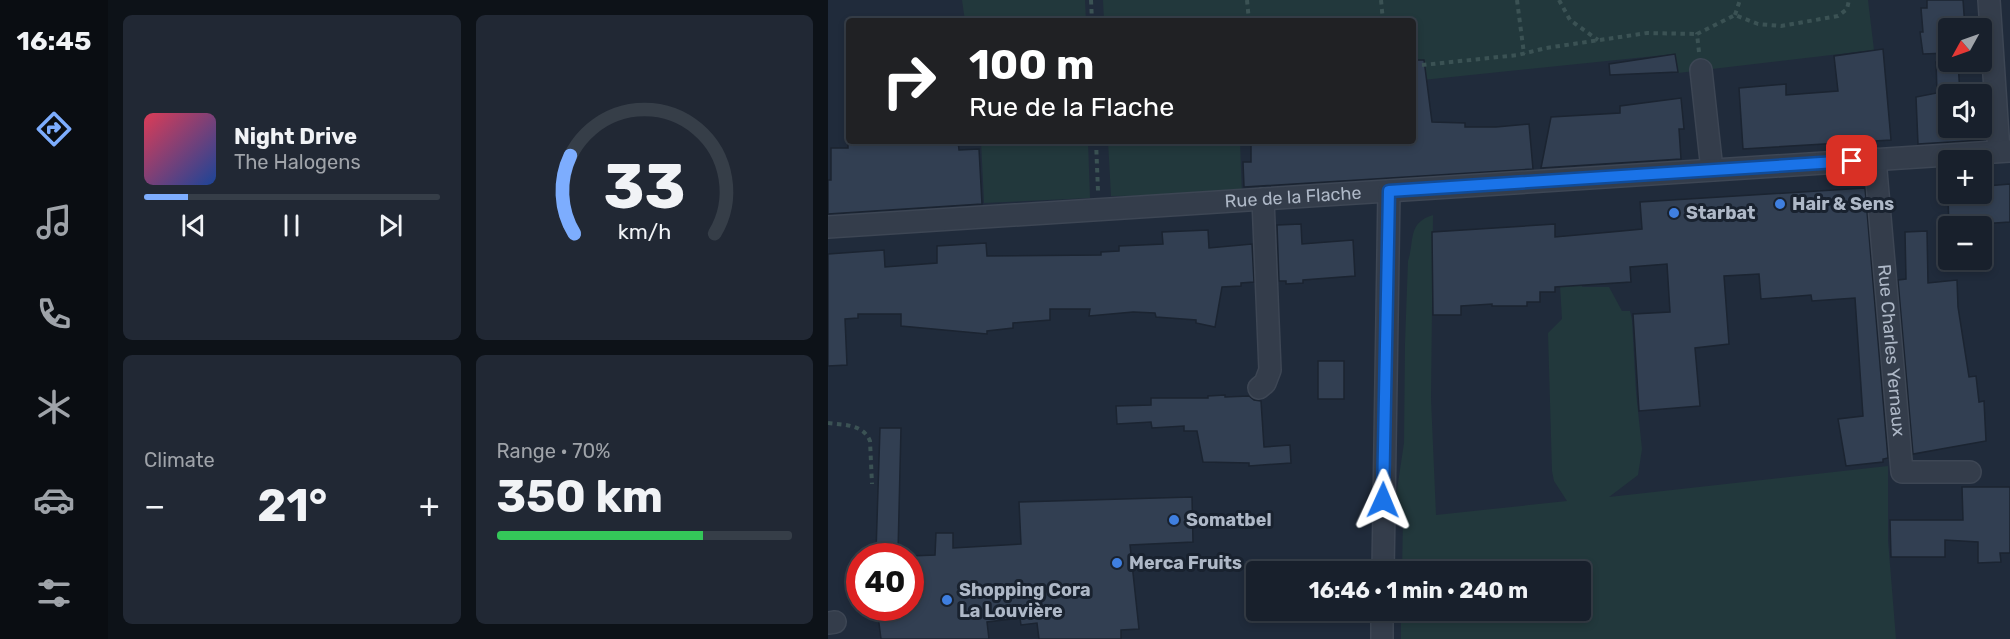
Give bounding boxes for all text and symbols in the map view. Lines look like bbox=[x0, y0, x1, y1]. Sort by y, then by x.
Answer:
north arrow bbox=[1938, 18, 1992, 72]
map controls bbox=[1938, 18, 1992, 270]
text: 16:45 bbox=[17, 25, 91, 57]
text: 100 m bbox=[969, 40, 1094, 90]
icon: right bbox=[870, 42, 948, 120]
button: sound bbox=[1938, 84, 1992, 138]
text: Rue de la Flache bbox=[969, 91, 1174, 123]
icon: directions bbox=[33, 108, 75, 150]
text: Night Drive bbox=[234, 123, 357, 150]
pin bbox=[1826, 135, 1877, 186]
icon: arrive bbox=[1835, 144, 1868, 177]
text: The Halogens bbox=[234, 150, 361, 174]
button: + bbox=[1938, 150, 1992, 204]
text: 33 bbox=[603, 151, 685, 225]
street label: Rue de la Flache bbox=[1224, 182, 1362, 212]
place label: Hair & Sens bbox=[1792, 193, 1894, 215]
marker: Hair & Sens bbox=[1773, 197, 1787, 211]
icon: music bbox=[33, 201, 75, 243]
place label: Starbat bbox=[1686, 202, 1755, 224]
marker: Starbat bbox=[1667, 206, 1681, 220]
icon: previous bbox=[177, 209, 210, 242]
icon: pause bbox=[275, 209, 308, 242]
icon: next bbox=[374, 209, 407, 242]
button: − bbox=[1938, 216, 1992, 270]
text: km/h bbox=[617, 220, 671, 245]
street label: Rue Charles Yernaux bbox=[1873, 263, 1910, 438]
icon: phone bbox=[33, 293, 75, 335]
icon: climate bbox=[33, 386, 75, 428]
text: Range · 70% bbox=[497, 439, 610, 463]
text: Climate bbox=[144, 448, 215, 472]
position arrow bbox=[1351, 468, 1415, 532]
text: 350 km bbox=[497, 470, 663, 523]
icon: car bbox=[33, 479, 75, 521]
text: 21° bbox=[257, 479, 327, 532]
text: − bbox=[144, 486, 165, 525]
text: + bbox=[419, 486, 439, 525]
place label: Somatbel bbox=[1186, 509, 1272, 531]
marker: Somatbel bbox=[1167, 513, 1181, 527]
speed limit sign: 40 bbox=[846, 543, 924, 621]
place label: Merca Fruits bbox=[1129, 552, 1242, 574]
marker: Merca Fruits bbox=[1110, 556, 1124, 570]
icon: filters bbox=[33, 572, 75, 614]
text: 16:46 · 1 min · 240 m bbox=[1309, 577, 1528, 604]
place label: Shopping Cora La Louvière bbox=[959, 579, 1091, 622]
marker: Shopping Cora La Louvière bbox=[940, 593, 954, 607]

